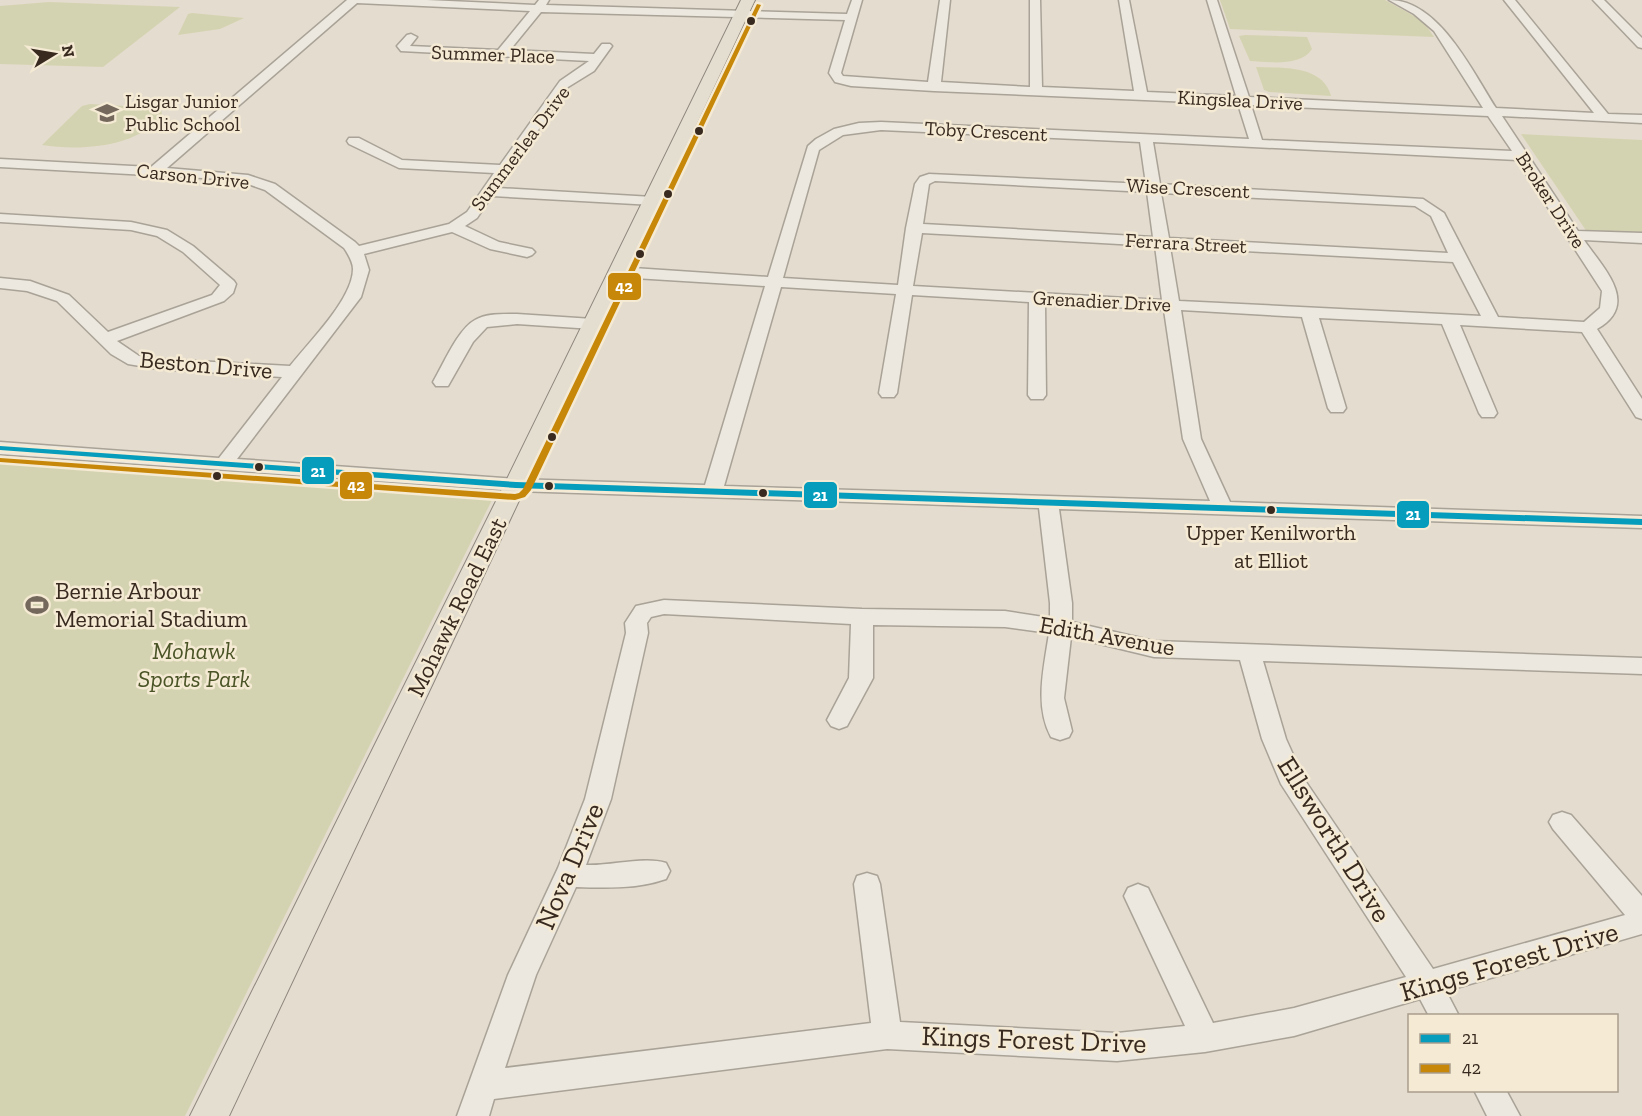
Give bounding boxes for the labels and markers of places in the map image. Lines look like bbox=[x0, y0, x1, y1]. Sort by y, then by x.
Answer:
unlabelled marker bbox=[745, 15, 757, 27]
place label: Lisgar Junior Public School bbox=[125, 89, 240, 136]
school or university icon: Lisgar Junior Public School bbox=[94, 100, 120, 126]
unlabelled marker bbox=[693, 125, 705, 137]
unlabelled marker bbox=[662, 188, 674, 200]
unlabelled marker bbox=[634, 248, 646, 260]
unlabelled marker bbox=[546, 431, 558, 443]
unlabelled marker bbox=[253, 461, 265, 473]
unlabelled marker bbox=[211, 470, 223, 482]
unlabelled marker bbox=[543, 480, 555, 492]
unlabelled marker bbox=[757, 487, 769, 499]
marker: Upper Kenilworth at Elliot bbox=[1265, 504, 1277, 516]
place label: Upper Kenilworth at Elliot bbox=[1186, 519, 1357, 574]
place label: Bernie Arbour Memorial Stadium bbox=[55, 576, 248, 633]
sports icon: Bernie Arbour Memorial Stadium bbox=[24, 592, 50, 618]

